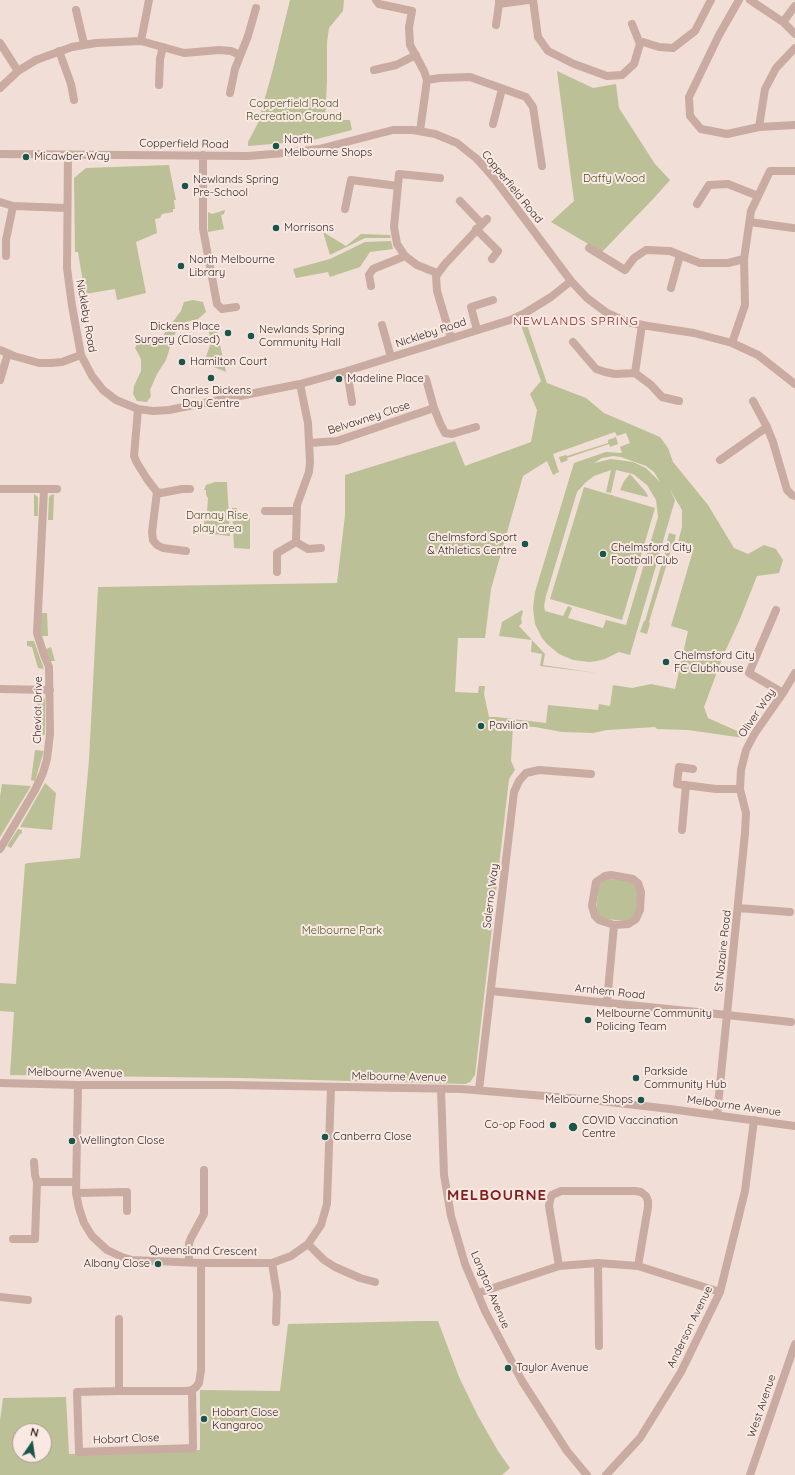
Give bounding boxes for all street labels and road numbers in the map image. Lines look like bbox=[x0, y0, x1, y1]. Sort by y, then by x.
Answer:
street label: Copperfield Road bbox=[139, 137, 229, 151]
street label: Copperfield Road bbox=[479, 148, 545, 226]
street label: Nickleby Road bbox=[73, 279, 99, 353]
street label: Nickleby Road bbox=[394, 315, 468, 351]
street label: Belvawney Close bbox=[326, 398, 412, 438]
street label: Cheviot Drive bbox=[31, 676, 45, 744]
street label: Oliver Way bbox=[736, 686, 778, 740]
street label: Salerno Way bbox=[480, 863, 502, 929]
street label: St Nazaire Road bbox=[712, 909, 734, 993]
street label: Arnhem Road bbox=[574, 982, 646, 1002]
street label: Melbourne Avenue bbox=[27, 1066, 123, 1080]
street label: Melbourne Avenue bbox=[351, 1070, 447, 1084]
street label: Melbourne Avenue bbox=[686, 1093, 782, 1119]
street label: Queensland Crescent bbox=[149, 1243, 257, 1259]
street label: Langton Avenue bbox=[468, 1249, 512, 1331]
street label: Anderson Avenue bbox=[664, 1284, 716, 1370]
street label: West Avenue bbox=[745, 1373, 779, 1439]
street label: Hobart Close bbox=[93, 1431, 159, 1447]

